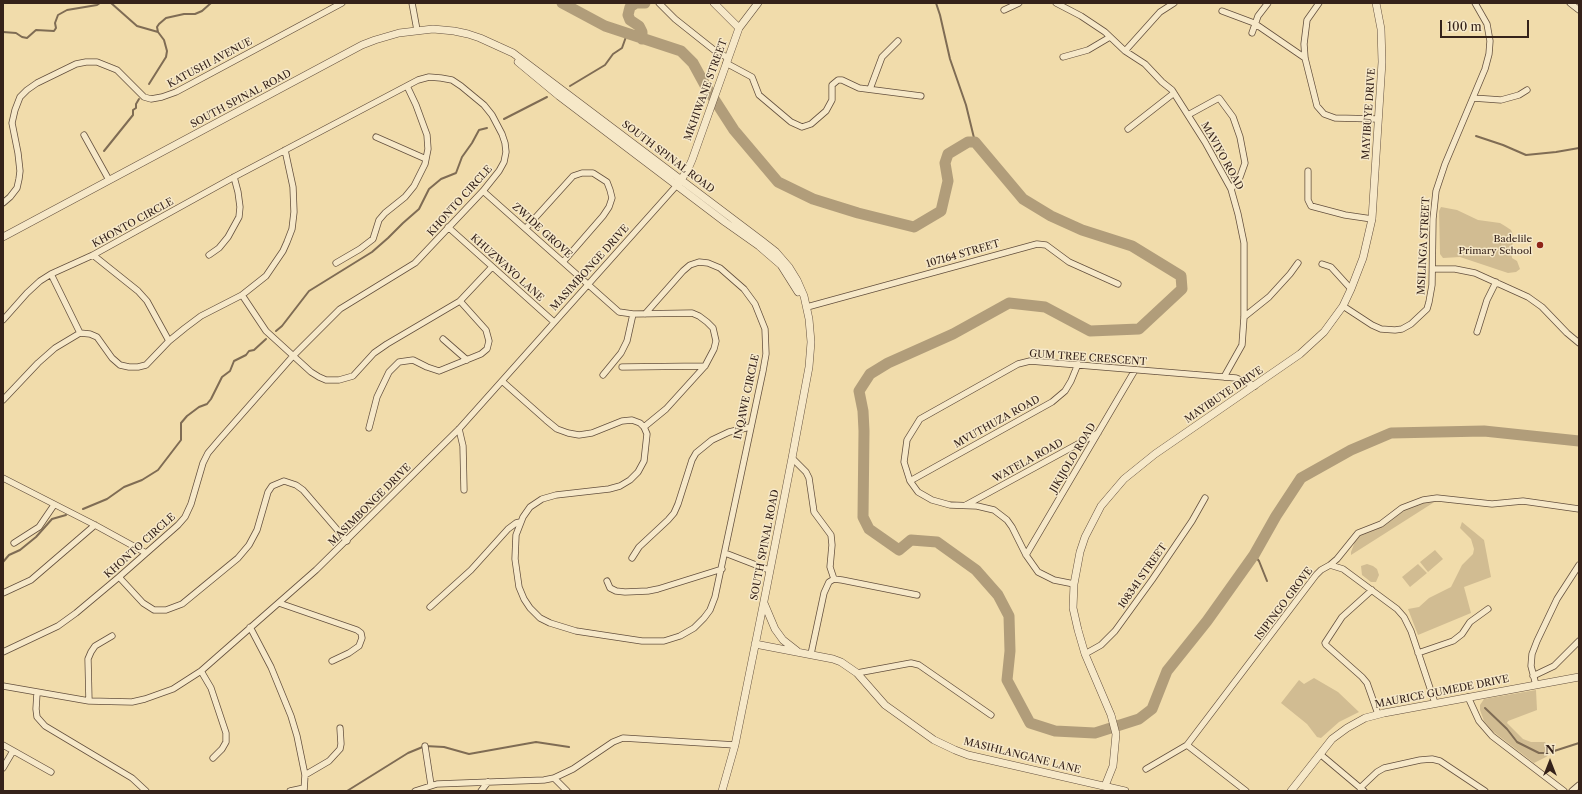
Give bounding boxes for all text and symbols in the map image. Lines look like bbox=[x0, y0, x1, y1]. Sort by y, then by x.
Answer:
scale bar bbox=[1442, 12, 1531, 38]
text: 100 m bbox=[1447, 19, 1482, 34]
street label: KATUSHI AVENUE bbox=[166, 36, 254, 90]
street label: MKHIWANE STREET bbox=[682, 37, 730, 143]
street label: SOUTH SPINAL ROAD bbox=[189, 67, 293, 131]
street label: MAYIBUYE DRIVE bbox=[1360, 68, 1378, 160]
street label: SOUTH SPINAL ROAD bbox=[619, 118, 717, 196]
street label: MAVIYO ROAD bbox=[1198, 120, 1246, 192]
street label: KHONTO CIRCLE bbox=[425, 163, 495, 239]
street label: KHONTO CIRCLE bbox=[90, 196, 176, 250]
street label: MSILINGA STREET bbox=[1415, 197, 1433, 295]
street label: ZWIDE GROVE bbox=[510, 201, 574, 261]
street label: MASIMBONGE DRIVE bbox=[548, 223, 632, 313]
street label: KHUZWAYO LANE bbox=[468, 232, 546, 304]
place label: Badelile Primary School bbox=[1458, 233, 1532, 256]
street label: 107164 STREET bbox=[925, 238, 1001, 270]
marker: Badelile Primary School bbox=[1535, 240, 1545, 250]
street label: GUM TREE CRESCENT bbox=[1029, 348, 1147, 368]
street label: INQAWE CIRCLE bbox=[732, 353, 762, 441]
street label: MAYIBUYE DRIVE bbox=[1182, 364, 1266, 426]
street label: MVUTHUZA ROAD bbox=[952, 393, 1042, 451]
street label: JIKIJOLO ROAD bbox=[1048, 421, 1098, 495]
street label: WATELA ROAD bbox=[991, 437, 1065, 485]
street label: MASIMBONGE DRIVE bbox=[326, 461, 414, 549]
street label: SOUTH SPINAL ROAD bbox=[748, 489, 782, 601]
street label: KHONTO CIRCLE bbox=[102, 511, 178, 581]
street label: 108341 STREET bbox=[1116, 541, 1170, 611]
street label: ISIPINGO GROVE bbox=[1253, 565, 1315, 643]
street label: MAURICE GUMEDE DRIVE bbox=[1374, 673, 1510, 711]
street label: MASIHLANGANE LANE bbox=[962, 736, 1082, 776]
north arrow bbox=[1530, 742, 1570, 782]
text: N bbox=[1545, 743, 1555, 757]

